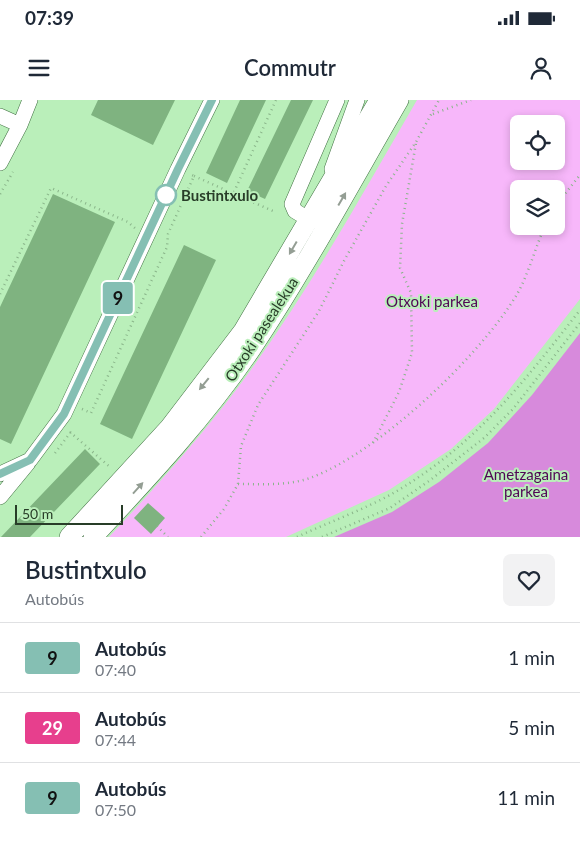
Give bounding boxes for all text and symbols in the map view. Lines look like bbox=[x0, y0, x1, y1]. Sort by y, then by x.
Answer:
text: 07:39 bbox=[25, 6, 74, 29]
icon: menu bbox=[25, 54, 53, 82]
text: Commutr bbox=[244, 54, 336, 81]
icon: person bbox=[527, 54, 555, 82]
map controls bbox=[510, 115, 565, 235]
button: locate bbox=[510, 115, 565, 170]
button: layers bbox=[510, 180, 565, 235]
marker: Bustintxulo bbox=[155, 184, 177, 206]
place label: Bustintxulo bbox=[181, 186, 258, 204]
one-way arrow bbox=[337, 192, 346, 205]
one-way arrow bbox=[289, 241, 297, 256]
street label: Otxoki pasealekua bbox=[221, 273, 301, 385]
line badge: 9 bbox=[102, 282, 134, 314]
text: 9 bbox=[113, 287, 123, 309]
park label: Otxoki parkea bbox=[386, 292, 478, 310]
one-way arrow bbox=[199, 377, 210, 390]
park label: Ametzagaina parkea bbox=[484, 465, 568, 500]
one-way arrow bbox=[132, 483, 144, 495]
scale bar bbox=[15, 502, 122, 525]
text: 50 m bbox=[22, 505, 53, 522]
button: heart bbox=[503, 554, 555, 606]
text: Bustintxulo bbox=[25, 555, 147, 584]
text: Autobús bbox=[25, 589, 84, 608]
text: Autobús bbox=[95, 637, 166, 660]
text: 1 min bbox=[508, 646, 555, 669]
text: 9 bbox=[47, 647, 58, 669]
text: 07:40 bbox=[95, 660, 136, 679]
text: Autobús bbox=[95, 707, 166, 730]
text: 5 min bbox=[508, 716, 555, 739]
text: 29 bbox=[42, 717, 63, 739]
text: 07:44 bbox=[95, 730, 136, 749]
text: Autobús bbox=[95, 777, 166, 800]
text: 11 min bbox=[497, 786, 555, 809]
text: 9 bbox=[47, 787, 58, 809]
text: 07:50 bbox=[95, 800, 136, 819]

